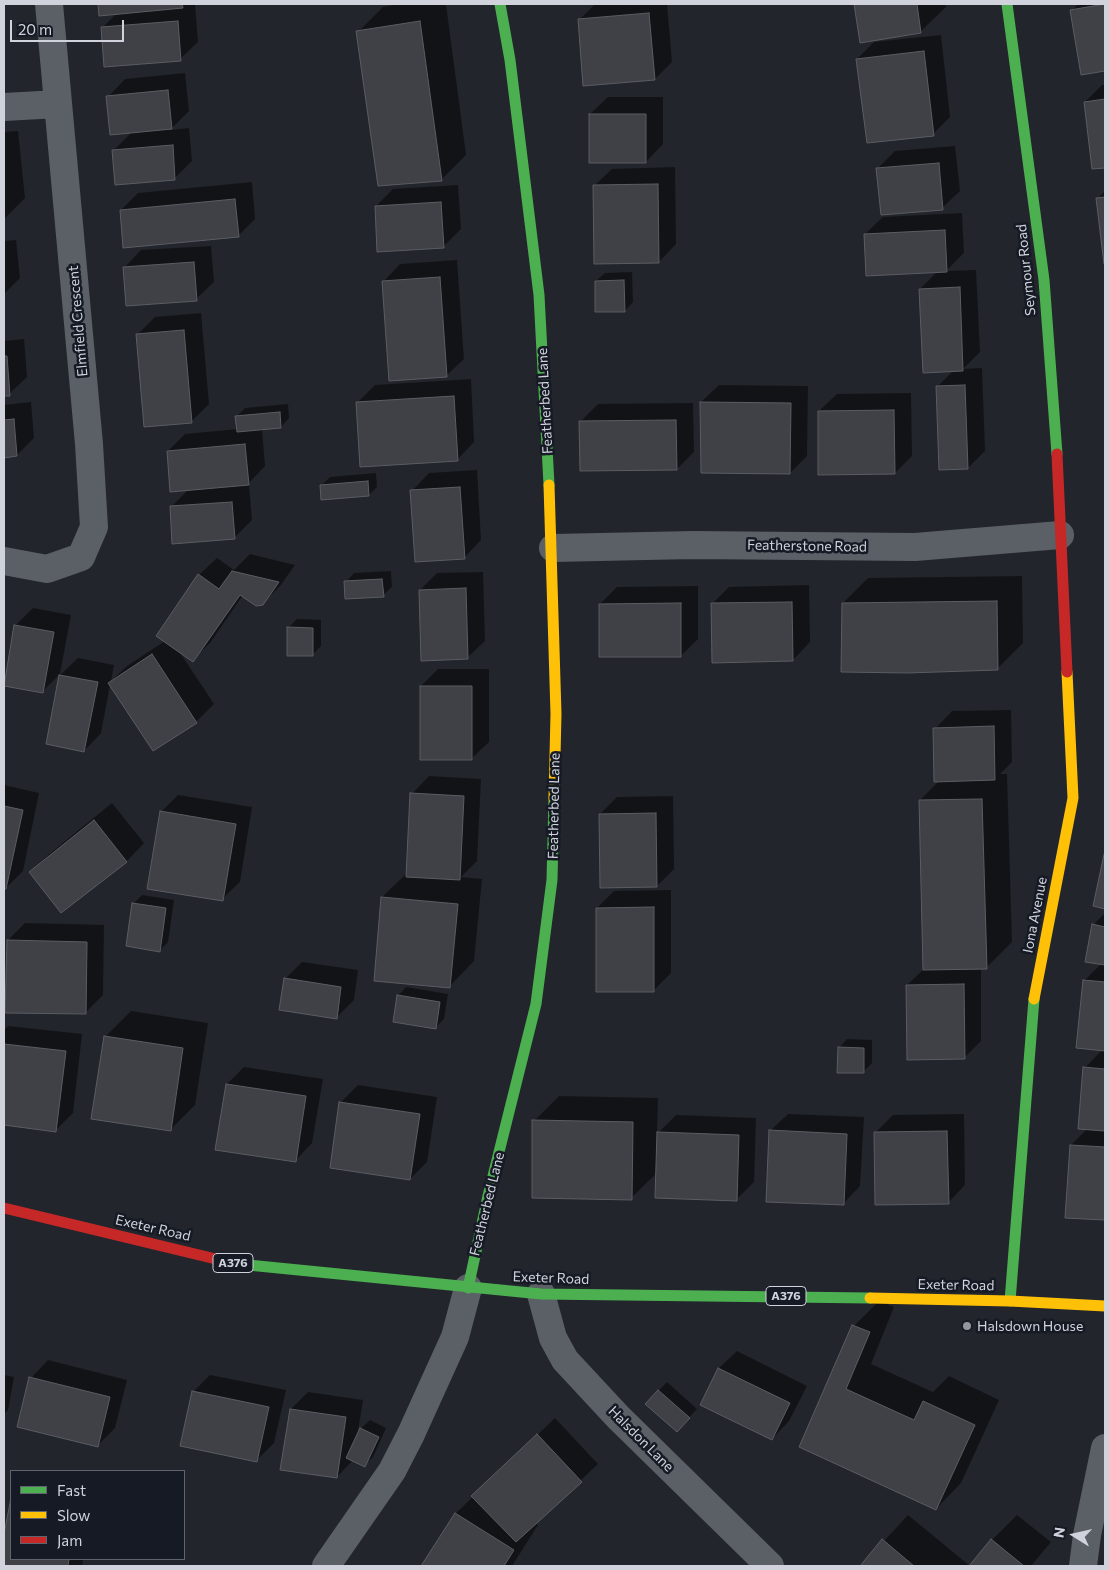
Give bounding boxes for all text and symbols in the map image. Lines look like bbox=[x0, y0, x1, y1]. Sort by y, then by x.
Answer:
scale bar bbox=[12, 10, 126, 42]
text: 20 m bbox=[18, 20, 52, 38]
street label: Seymour Road bbox=[1013, 223, 1039, 317]
street label: Elmfield Crescent bbox=[65, 265, 91, 377]
street label: Featherbed Lane bbox=[534, 347, 556, 455]
street label: Featherstone Road bbox=[747, 537, 867, 555]
street label: Featherbed Lane bbox=[545, 753, 563, 859]
street label: Iona Avenue bbox=[1019, 876, 1051, 954]
street label: Featherbed Lane bbox=[466, 1150, 508, 1258]
street label: Exeter Road bbox=[114, 1211, 192, 1245]
road number: A376 bbox=[213, 1254, 253, 1272]
street label: Exeter Road bbox=[512, 1268, 590, 1288]
street label: Exeter Road bbox=[918, 1276, 994, 1294]
road number: A376 bbox=[766, 1286, 806, 1305]
place label: Halsdown House bbox=[977, 1318, 1083, 1334]
marker: Halsdown House bbox=[961, 1320, 973, 1332]
street label: Halsdon Lane bbox=[605, 1403, 677, 1475]
legend bbox=[10, 1470, 185, 1560]
text: Fast bbox=[57, 1481, 86, 1499]
text: Slow bbox=[57, 1506, 90, 1524]
north arrow bbox=[1049, 1510, 1099, 1560]
text: N bbox=[1049, 1526, 1068, 1539]
text: Jam bbox=[57, 1531, 82, 1549]

